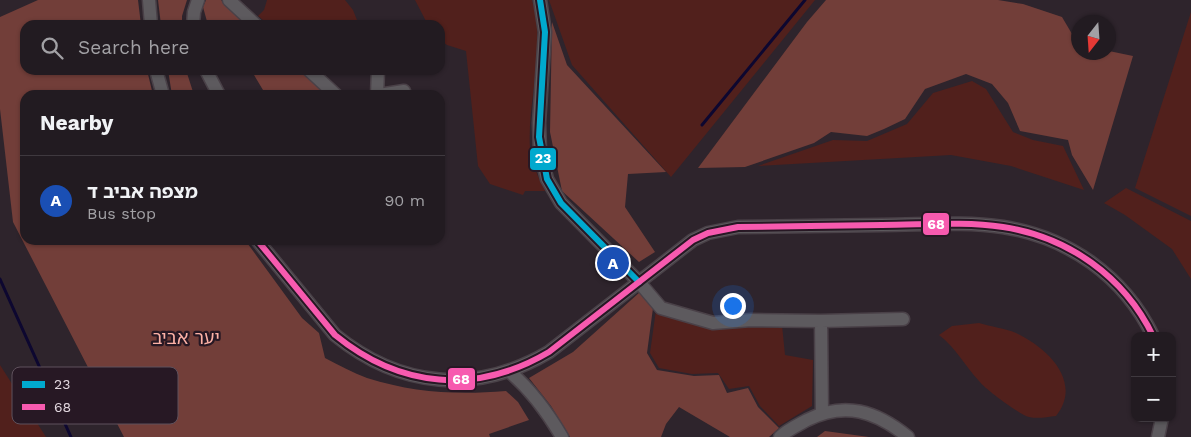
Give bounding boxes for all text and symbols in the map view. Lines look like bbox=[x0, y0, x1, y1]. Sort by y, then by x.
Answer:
north arrow bbox=[1071, 15, 1116, 60]
search box bbox=[20, 20, 445, 75]
icon: search bbox=[38, 34, 66, 62]
text: Search here bbox=[78, 36, 189, 59]
text: Nearby bbox=[40, 110, 113, 135]
line badge: 23 bbox=[529, 147, 557, 171]
text: 23 bbox=[535, 150, 551, 166]
text: מצפה אביב ד bbox=[87, 180, 198, 203]
text: A bbox=[51, 191, 61, 210]
text: 90 m bbox=[384, 191, 425, 210]
text: Bus stop bbox=[87, 204, 156, 223]
line badge: 68 bbox=[922, 212, 950, 236]
text: 68 bbox=[927, 216, 945, 232]
pin: A bbox=[597, 244, 629, 282]
your location bbox=[720, 293, 746, 319]
park label: יער אביב bbox=[152, 327, 220, 348]
map controls bbox=[1131, 332, 1176, 422]
button: + bbox=[1131, 332, 1176, 377]
legend bbox=[12, 367, 178, 424]
line badge: 68 bbox=[447, 367, 476, 391]
text: 68 bbox=[452, 371, 470, 387]
text: 23 bbox=[54, 376, 70, 392]
button: − bbox=[1131, 377, 1176, 422]
text: 68 bbox=[54, 399, 71, 415]

